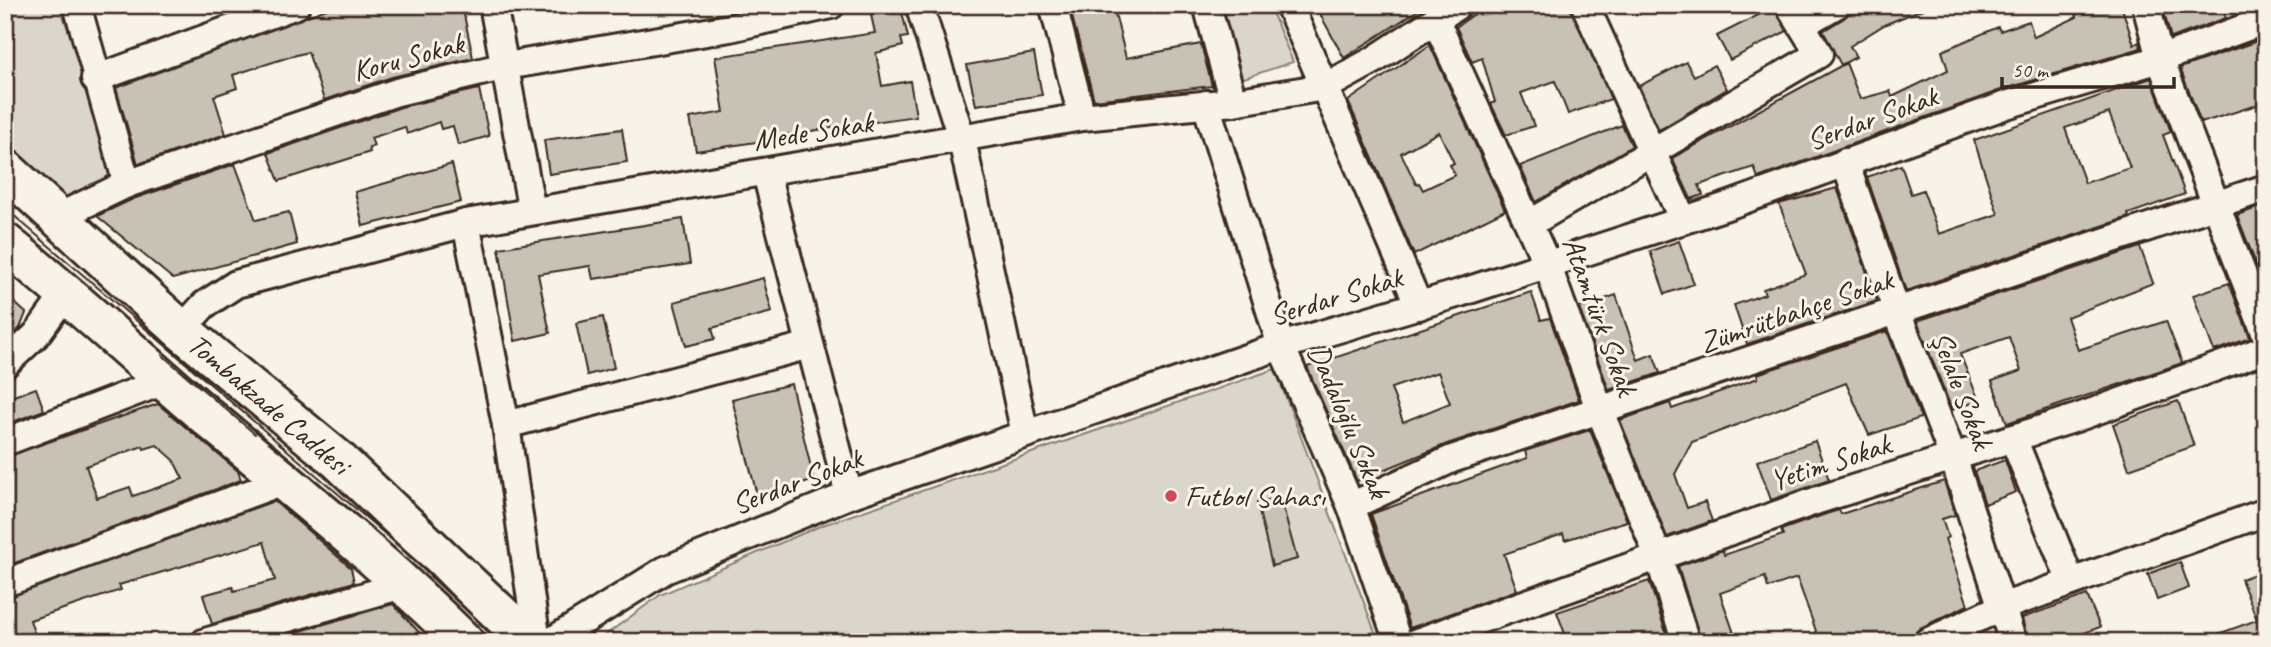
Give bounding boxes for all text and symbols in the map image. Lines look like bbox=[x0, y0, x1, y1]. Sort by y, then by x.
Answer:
street label: Koru Sokak bbox=[348, 23, 470, 90]
scale bar bbox=[2002, 46, 2173, 90]
text: 50 m bbox=[2012, 57, 2050, 83]
street label: Serdar Sokak bbox=[1801, 76, 1945, 159]
street label: Mede Sokak bbox=[751, 103, 877, 159]
street label: Atamtürk Sokak bbox=[1554, 232, 1647, 402]
street label: Serdar Sokak bbox=[1265, 257, 1409, 334]
street label: Zümrütbahçe Sokak bbox=[1694, 259, 1900, 362]
street label: Tombakzade Caddesi bbox=[180, 325, 361, 485]
street label: Şelale Sokak bbox=[1922, 326, 2002, 456]
street label: Dadaloğlu Sokak bbox=[1300, 338, 1399, 506]
street label: Yetim Sokak bbox=[1765, 424, 1897, 499]
street label: Serdar Sokak bbox=[726, 438, 869, 523]
place label: Futbol Sahası bbox=[1185, 477, 1326, 515]
marker: Futbol Sahası bbox=[1163, 488, 1179, 504]

